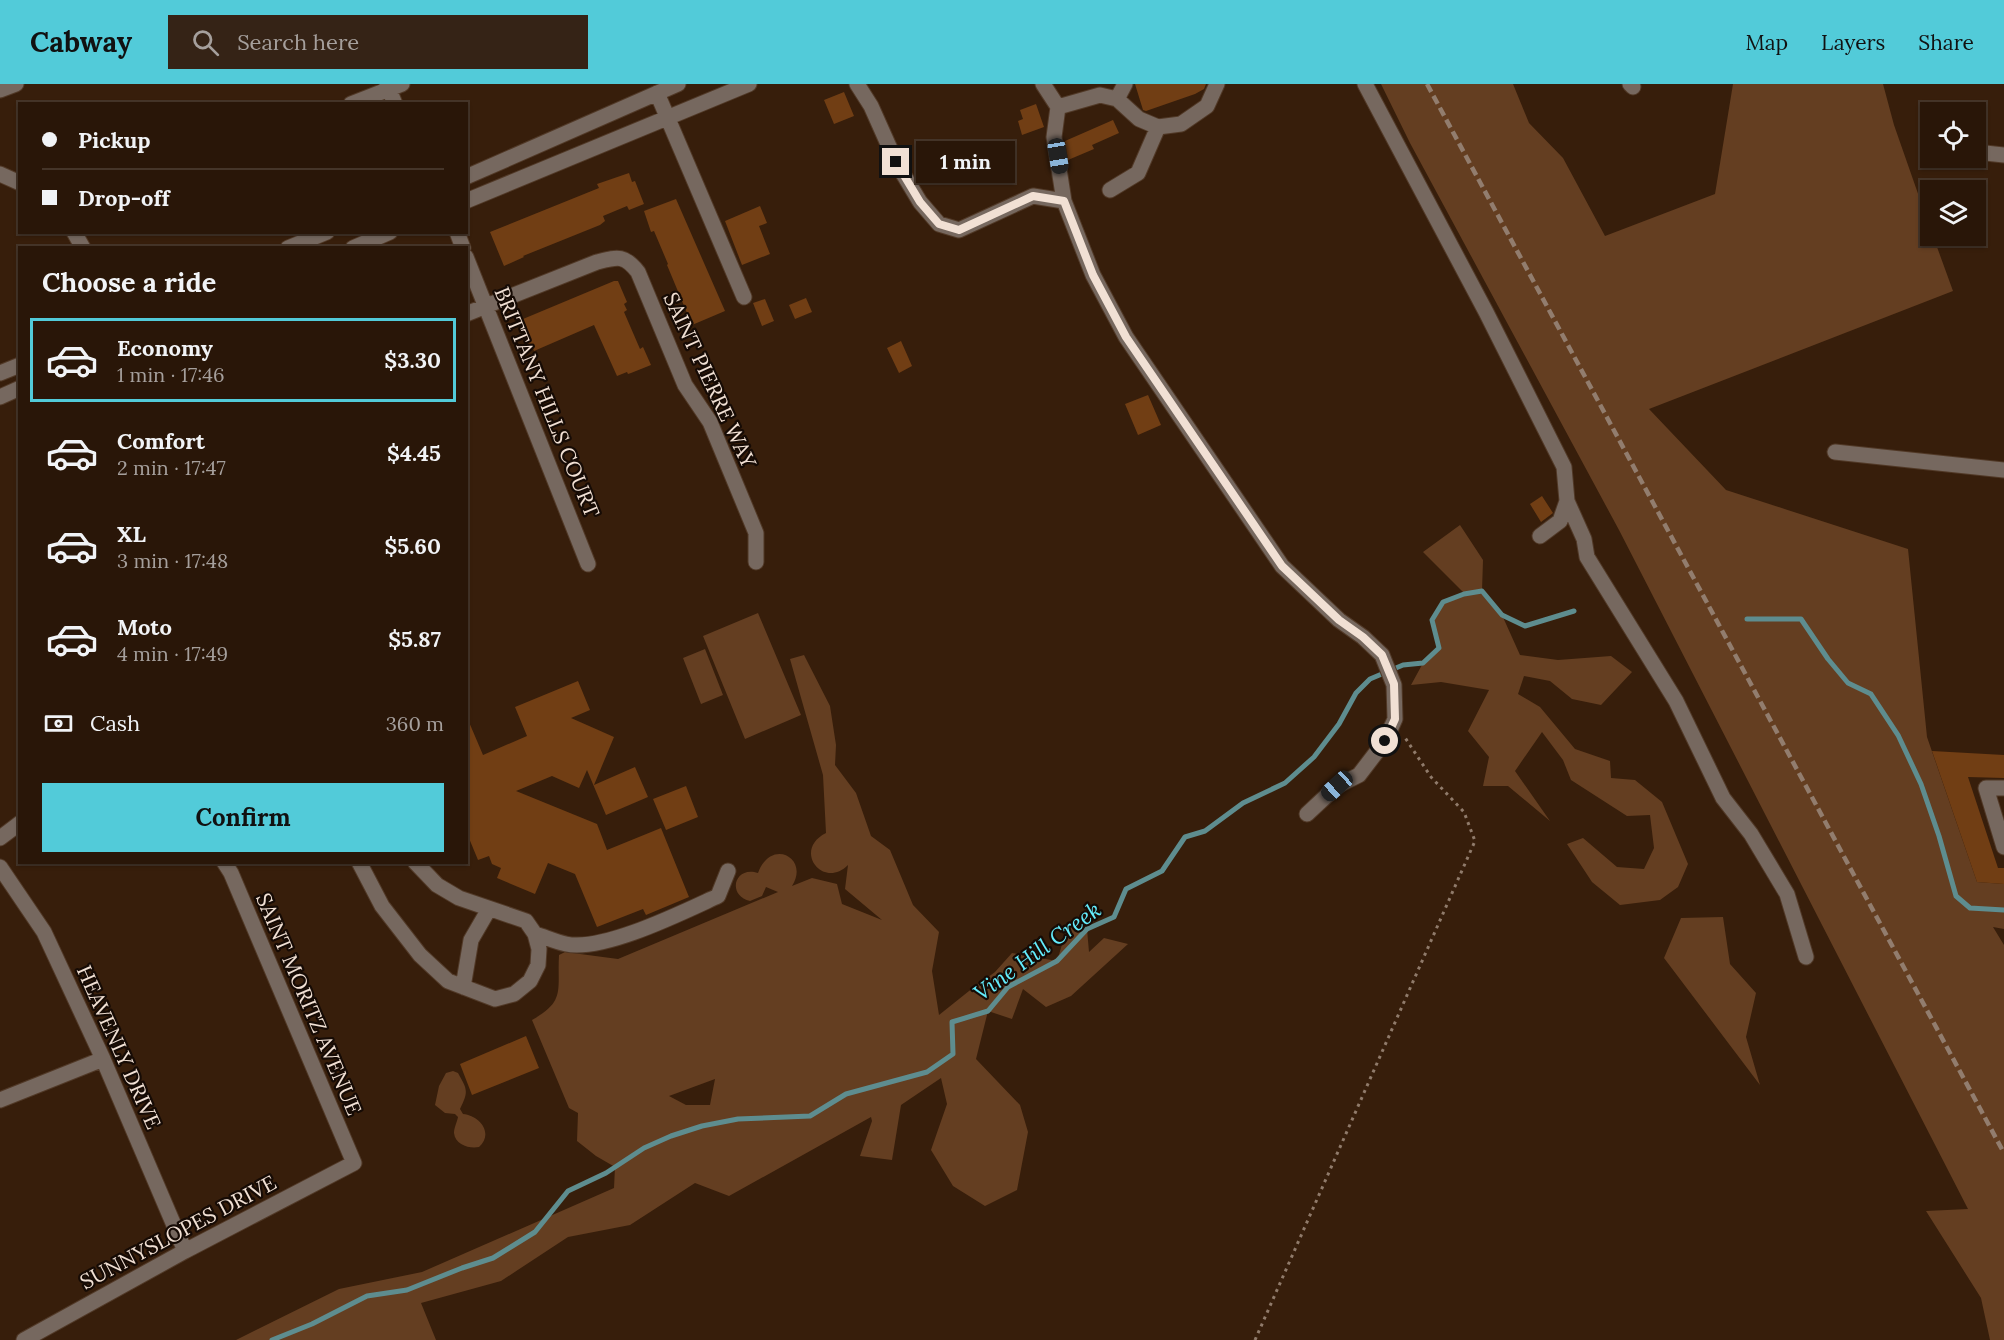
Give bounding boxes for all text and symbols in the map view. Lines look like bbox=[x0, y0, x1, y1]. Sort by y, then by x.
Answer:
search box bbox=[168, 15, 588, 69]
text: Cabway bbox=[30, 24, 132, 60]
icon: search bbox=[189, 26, 222, 59]
text: Search here bbox=[237, 28, 359, 56]
text: Map bbox=[1745, 29, 1788, 56]
text: Layers bbox=[1821, 29, 1885, 56]
text: Share bbox=[1918, 29, 1974, 56]
map controls bbox=[1920, 102, 1986, 246]
button: locate bbox=[1920, 102, 1986, 168]
text: Pickup bbox=[78, 126, 151, 154]
car bbox=[1046, 137, 1070, 175]
callout: 1 min bbox=[917, 141, 1016, 183]
route end bbox=[882, 148, 909, 175]
text: 1 min bbox=[940, 149, 991, 174]
button: layers bbox=[1920, 180, 1986, 246]
text: Drop-off bbox=[78, 184, 170, 212]
text: Choose a ride bbox=[42, 265, 216, 299]
street label: BRITTANY HILLS COURT bbox=[488, 283, 606, 521]
street label: SAINT PIERRE WAY bbox=[658, 288, 763, 473]
icon: car bbox=[45, 333, 99, 387]
text: Economy bbox=[117, 334, 213, 362]
text: $3.30 bbox=[384, 346, 441, 374]
text: 1 min · 17:46 bbox=[117, 362, 225, 387]
icon: car bbox=[45, 426, 99, 480]
text: Comfort bbox=[117, 427, 205, 455]
text: $4.45 bbox=[387, 439, 441, 467]
text: 2 min · 17:47 bbox=[117, 455, 226, 480]
icon: car bbox=[45, 519, 99, 573]
text: XL bbox=[117, 520, 146, 548]
text: $5.60 bbox=[384, 532, 441, 560]
text: 3 min · 17:48 bbox=[117, 548, 228, 573]
icon: car bbox=[45, 612, 99, 666]
text: Moto bbox=[117, 613, 172, 641]
text: $5.87 bbox=[388, 625, 441, 653]
text: 4 min · 17:49 bbox=[117, 641, 228, 666]
icon: cash bbox=[42, 707, 75, 740]
text: Cash bbox=[90, 709, 140, 737]
text: 360 m bbox=[386, 711, 444, 736]
route start bbox=[1371, 727, 1398, 754]
car bbox=[1318, 767, 1356, 805]
button: Confirm bbox=[42, 783, 444, 852]
street label: SAINT MORITZ AVENUE bbox=[250, 889, 368, 1119]
water label: Vine Hill Creek bbox=[968, 895, 1106, 1007]
street label: HEAVENLY DRIVE bbox=[71, 961, 167, 1133]
street label: SUNNYSLOPES DRIVE bbox=[75, 1169, 281, 1295]

